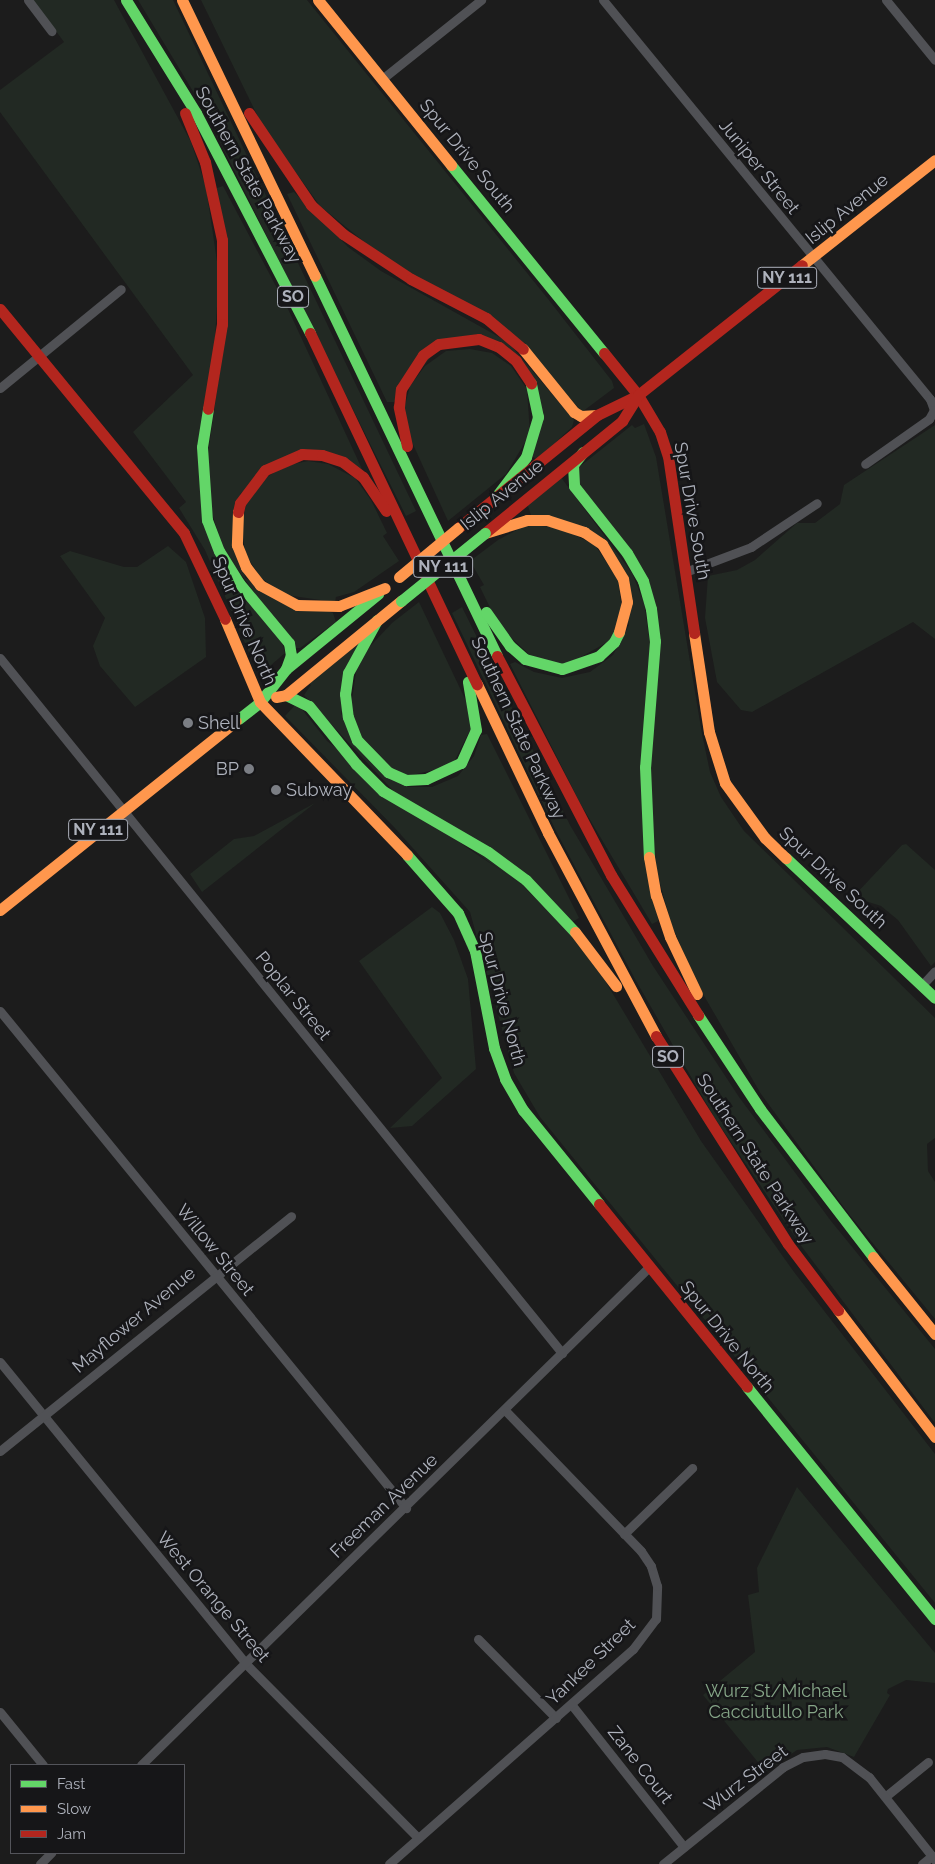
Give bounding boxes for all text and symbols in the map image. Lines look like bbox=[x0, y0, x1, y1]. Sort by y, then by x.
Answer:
street label: Southern State Parkway bbox=[190, 83, 306, 267]
street label: Spur Drive South bbox=[415, 95, 519, 217]
street label: Juniper Street bbox=[714, 115, 804, 219]
street label: Islip Avenue bbox=[801, 169, 893, 249]
road number: NY 111 bbox=[756, 264, 818, 292]
road number: SO bbox=[277, 284, 309, 310]
street label: Spur Drive South bbox=[669, 440, 715, 582]
street label: Islip Avenue bbox=[456, 455, 548, 535]
street label: Spur Drive North bbox=[207, 553, 281, 689]
road number: NY 111 bbox=[412, 554, 474, 580]
street label: Southern State Parkway bbox=[466, 633, 570, 823]
place label: Shell bbox=[198, 712, 240, 734]
marker: Shell bbox=[182, 717, 194, 729]
place label: BP bbox=[216, 758, 239, 780]
marker: BP bbox=[243, 763, 255, 775]
place label: Subway bbox=[286, 779, 352, 801]
marker: Subway bbox=[270, 784, 282, 796]
road number: NY 111 bbox=[67, 816, 129, 844]
street label: Spur Drive South bbox=[774, 822, 892, 934]
street label: Spur Drive North bbox=[474, 929, 530, 1069]
street label: Poplar Street bbox=[251, 947, 335, 1045]
road number: SO bbox=[652, 1044, 684, 1070]
street label: Southern State Parkway bbox=[692, 1070, 818, 1248]
street label: Willow Street bbox=[171, 1200, 259, 1300]
street label: Mayflower Avenue bbox=[68, 1262, 200, 1378]
street label: Spur Drive North bbox=[675, 1276, 779, 1398]
street label: Freeman Avenue bbox=[326, 1449, 442, 1563]
street label: West Orange Street bbox=[152, 1527, 274, 1667]
street label: Yankee Street bbox=[542, 1614, 640, 1710]
park label: Wurz St/Michael Cacciutullo Park bbox=[705, 1681, 847, 1724]
street label: Zane Court bbox=[603, 1722, 677, 1808]
street label: Wurz Street bbox=[700, 1741, 792, 1817]
legend bbox=[10, 1764, 185, 1854]
text: Fast bbox=[57, 1775, 85, 1793]
text: Slow bbox=[57, 1800, 91, 1818]
text: Jam bbox=[57, 1825, 86, 1843]

